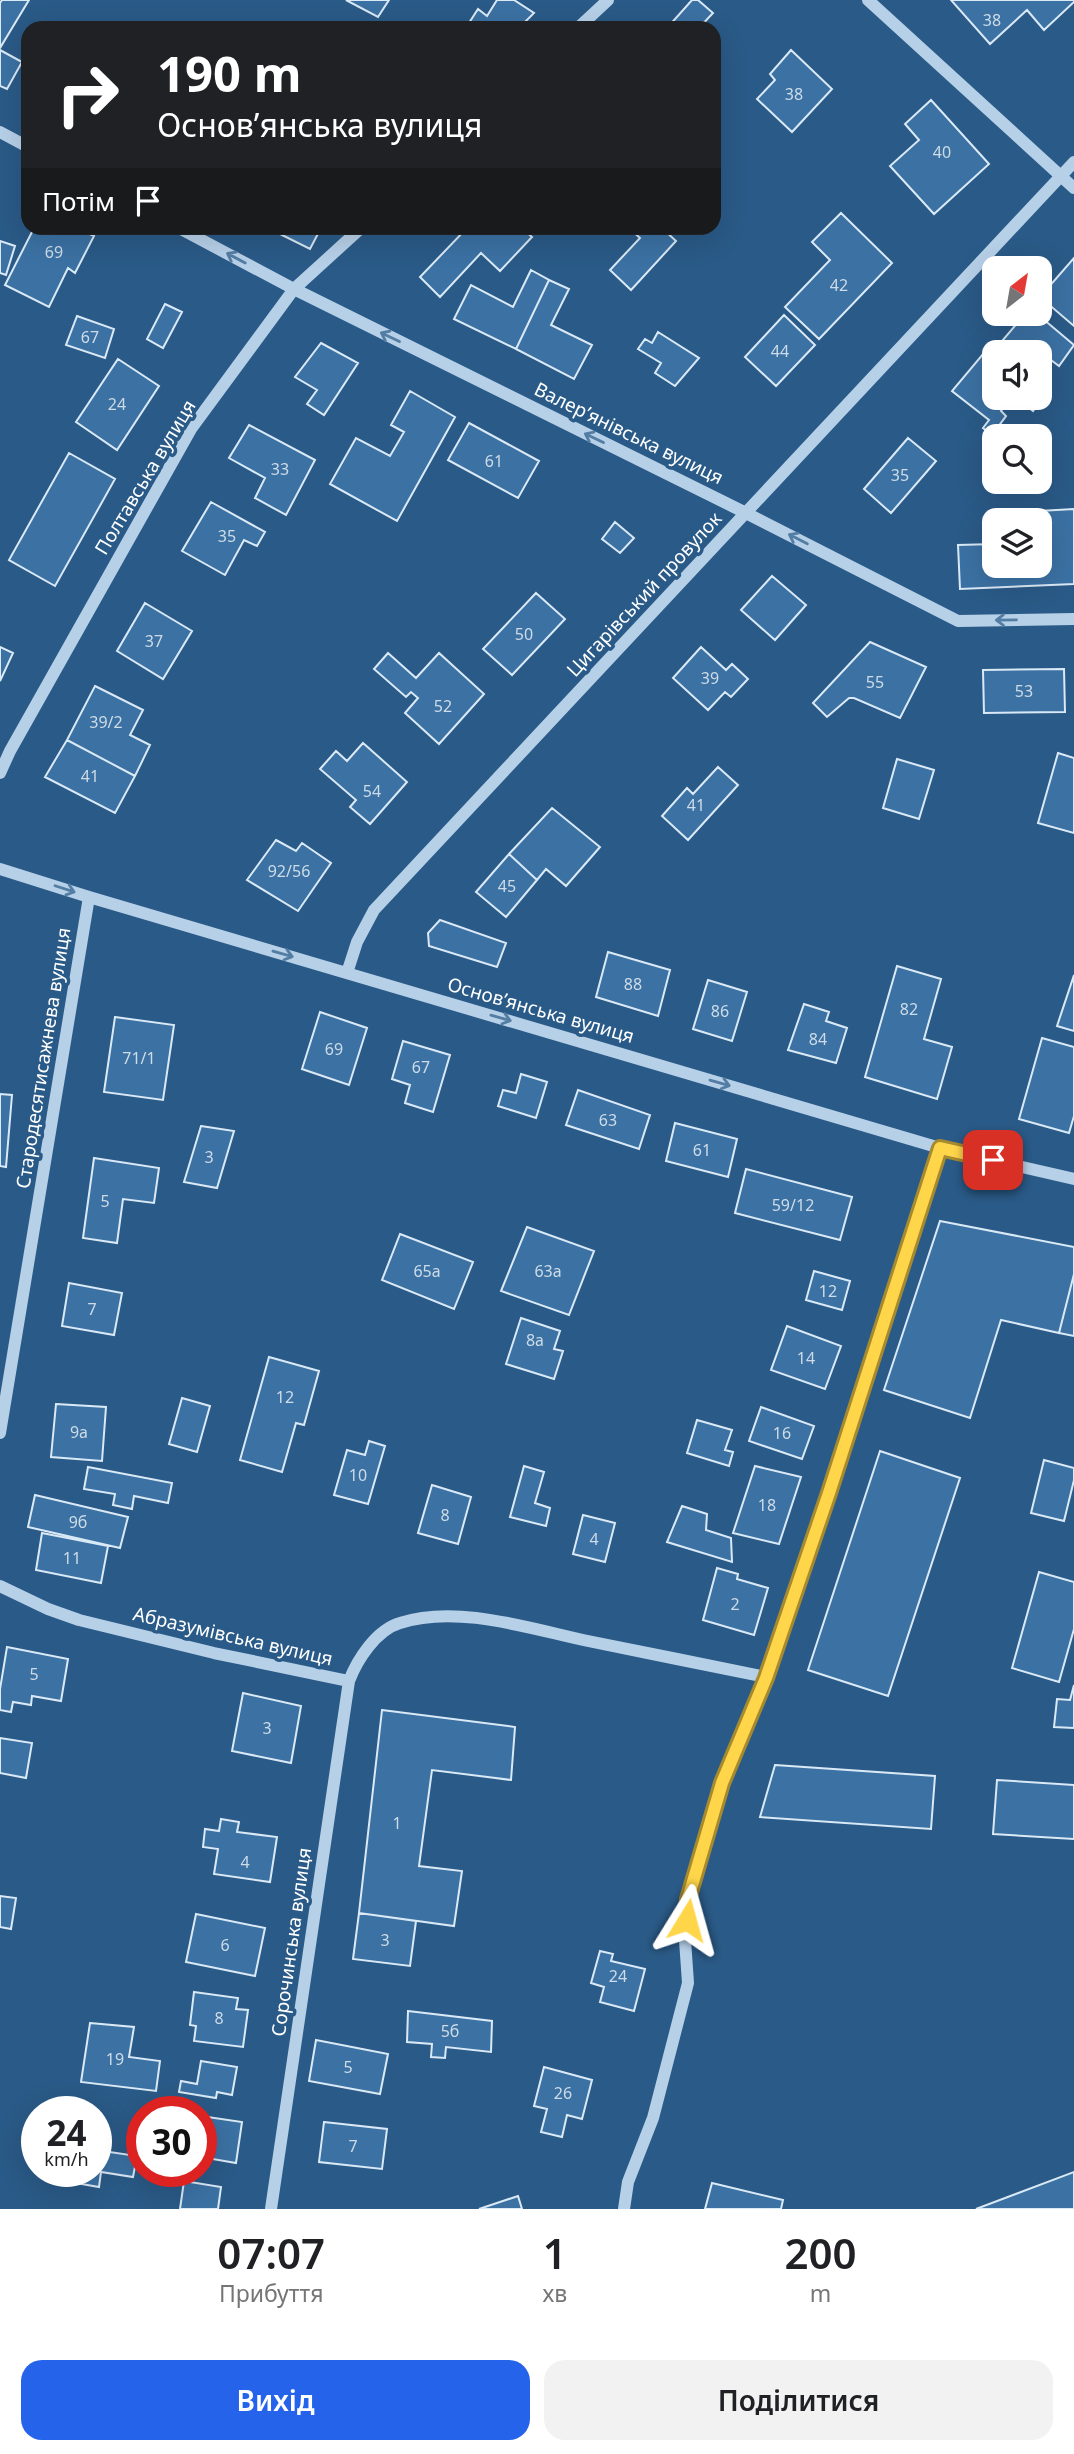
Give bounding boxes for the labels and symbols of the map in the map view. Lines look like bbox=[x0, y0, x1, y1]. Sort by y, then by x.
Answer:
house number: 38 bbox=[983, 9, 1001, 31]
house number: 38 bbox=[785, 83, 803, 105]
house number: 40 bbox=[933, 141, 951, 163]
house number: 69 bbox=[45, 241, 63, 263]
one-way arrow bbox=[227, 251, 247, 265]
north arrow bbox=[982, 256, 1052, 326]
house number: 42 bbox=[830, 274, 848, 296]
house number: 67 bbox=[81, 326, 99, 348]
one-way arrow bbox=[380, 329, 401, 343]
house number: 44 bbox=[771, 340, 789, 362]
street label: Валер’янівська вулиця bbox=[530, 376, 728, 490]
house number: 24 bbox=[108, 393, 126, 415]
street label: Полтавська вулиця bbox=[88, 395, 202, 559]
one-way arrow bbox=[584, 430, 605, 444]
house number: 61 bbox=[485, 450, 503, 472]
house number: 33 bbox=[271, 458, 289, 480]
house number: 35 bbox=[891, 464, 909, 486]
street label: Цигарівський провулок bbox=[561, 506, 727, 682]
house number: 35 bbox=[218, 525, 236, 547]
one-way arrow bbox=[788, 532, 809, 546]
one-way arrow bbox=[995, 613, 1018, 627]
house number: 50 bbox=[515, 623, 533, 645]
house number: 37 bbox=[145, 630, 163, 652]
house number: 39 bbox=[701, 667, 719, 689]
house number: 55 bbox=[866, 671, 884, 693]
house number: 53 bbox=[1015, 680, 1033, 702]
house number: 52 bbox=[434, 695, 452, 717]
house number: 39/2 bbox=[89, 711, 123, 733]
house number: 41 bbox=[81, 765, 99, 787]
house number: 54 bbox=[363, 780, 381, 802]
house number: 41 bbox=[687, 794, 705, 816]
house number: 92/56 bbox=[268, 860, 310, 882]
house number: 45 bbox=[498, 875, 516, 897]
one-way arrow bbox=[54, 884, 76, 897]
street label: Стародесятисажнева вулиця bbox=[10, 926, 76, 1190]
one-way arrow bbox=[272, 949, 294, 962]
street label: Основ’янська вулиця bbox=[445, 971, 637, 1049]
house number: 88 bbox=[624, 973, 642, 995]
house number: 82 bbox=[900, 998, 918, 1020]
house number: 86 bbox=[711, 1000, 729, 1022]
one-way arrow bbox=[490, 1013, 512, 1026]
house number: 84 bbox=[809, 1028, 827, 1050]
house number: 69 bbox=[325, 1038, 343, 1060]
house number: 71/1 bbox=[122, 1047, 156, 1069]
house number: 67 bbox=[412, 1056, 430, 1078]
one-way arrow bbox=[708, 1077, 730, 1090]
house number: 63 bbox=[599, 1109, 617, 1131]
pin bbox=[963, 1130, 1023, 1190]
house number: 61 bbox=[693, 1139, 711, 1161]
house number: 3 bbox=[204, 1146, 214, 1168]
house number: 5 bbox=[100, 1190, 110, 1212]
house number: 59/12 bbox=[772, 1194, 814, 1216]
house number: 65а bbox=[413, 1260, 441, 1282]
house number: 63а bbox=[534, 1260, 562, 1282]
house number: 12 bbox=[819, 1280, 837, 1302]
house number: 7 bbox=[87, 1298, 97, 1320]
house number: 8а bbox=[526, 1329, 544, 1351]
house number: 14 bbox=[797, 1347, 815, 1369]
house number: 12 bbox=[276, 1386, 294, 1408]
house number: 9а bbox=[70, 1421, 88, 1443]
house number: 16 bbox=[773, 1422, 791, 1444]
house number: 10 bbox=[349, 1464, 367, 1486]
house number: 18 bbox=[758, 1494, 776, 1516]
house number: 8 bbox=[440, 1504, 450, 1526]
house number: 9б bbox=[69, 1511, 87, 1533]
house number: 4 bbox=[589, 1528, 599, 1550]
house number: 11 bbox=[63, 1547, 81, 1569]
house number: 2 bbox=[730, 1593, 740, 1615]
street label: Абразумівська вулиця bbox=[131, 1600, 335, 1672]
house number: 5 bbox=[29, 1663, 39, 1685]
house number: 3 bbox=[262, 1717, 272, 1739]
house number: 1 bbox=[392, 1812, 402, 1834]
street label: Сорочинська вулиця bbox=[265, 1846, 317, 2038]
house number: 4 bbox=[240, 1851, 250, 1873]
position arrow bbox=[650, 1883, 724, 1957]
house number: 3 bbox=[380, 1929, 390, 1951]
house number: 6 bbox=[220, 1934, 230, 1956]
house number: 24 bbox=[609, 1965, 627, 1987]
house number: 8 bbox=[214, 2007, 224, 2029]
house number: 5б bbox=[441, 2020, 459, 2042]
house number: 19 bbox=[106, 2048, 124, 2070]
house number: 5 bbox=[343, 2056, 353, 2078]
house number: 26 bbox=[554, 2082, 572, 2104]
speed limit sign: 30 bbox=[126, 2096, 217, 2187]
house number: 7 bbox=[348, 2135, 358, 2157]

